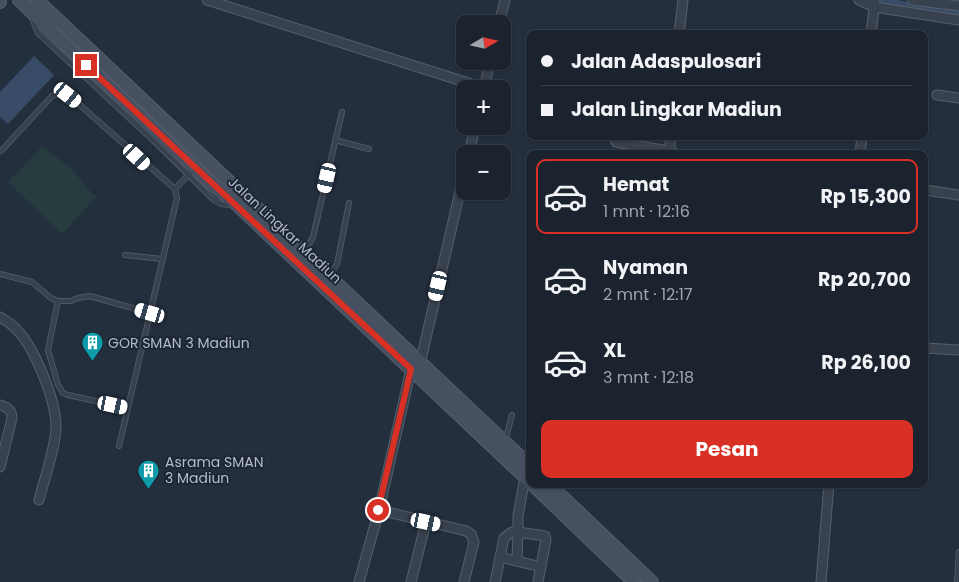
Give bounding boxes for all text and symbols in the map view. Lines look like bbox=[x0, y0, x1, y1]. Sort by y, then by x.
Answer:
north arrow bbox=[456, 15, 511, 70]
map controls bbox=[456, 15, 511, 200]
text: Jalan Adaspulosari bbox=[571, 48, 761, 75]
route end bbox=[75, 54, 97, 76]
car bbox=[51, 80, 84, 110]
button: + bbox=[456, 80, 511, 135]
text: Jalan Lingkar Madiun bbox=[571, 96, 782, 123]
car bbox=[120, 141, 153, 173]
button: − bbox=[456, 145, 511, 200]
car bbox=[316, 162, 337, 194]
text: Hemat bbox=[603, 171, 669, 198]
street label: Jalan Lingkar Madiun bbox=[224, 172, 346, 288]
icon: car bbox=[543, 174, 588, 219]
text: Rp 15,300 bbox=[820, 183, 911, 210]
text: 1 mnt · 12:16 bbox=[603, 200, 690, 223]
text: Nyaman bbox=[603, 254, 688, 281]
icon: car bbox=[543, 257, 588, 302]
text: Rp 20,700 bbox=[818, 266, 911, 293]
car bbox=[427, 270, 448, 302]
text: 2 mnt · 12:17 bbox=[603, 283, 693, 306]
car bbox=[133, 302, 166, 324]
building icon: GOR SMAN 3 Madiun bbox=[80, 331, 104, 362]
place label: GOR SMAN 3 Madiun bbox=[108, 333, 250, 353]
text: XL bbox=[603, 337, 626, 364]
icon: car bbox=[543, 340, 588, 385]
text: Rp 26,100 bbox=[821, 349, 911, 376]
text: 3 mnt · 12:18 bbox=[603, 366, 694, 389]
car bbox=[96, 395, 129, 415]
button: Pesan bbox=[541, 420, 913, 478]
place label: Asrama SMAN 3 Madiun bbox=[165, 452, 264, 488]
building icon: Asrama SMAN 3 Madiun bbox=[137, 458, 161, 489]
route start bbox=[367, 499, 389, 521]
car bbox=[409, 512, 442, 532]

